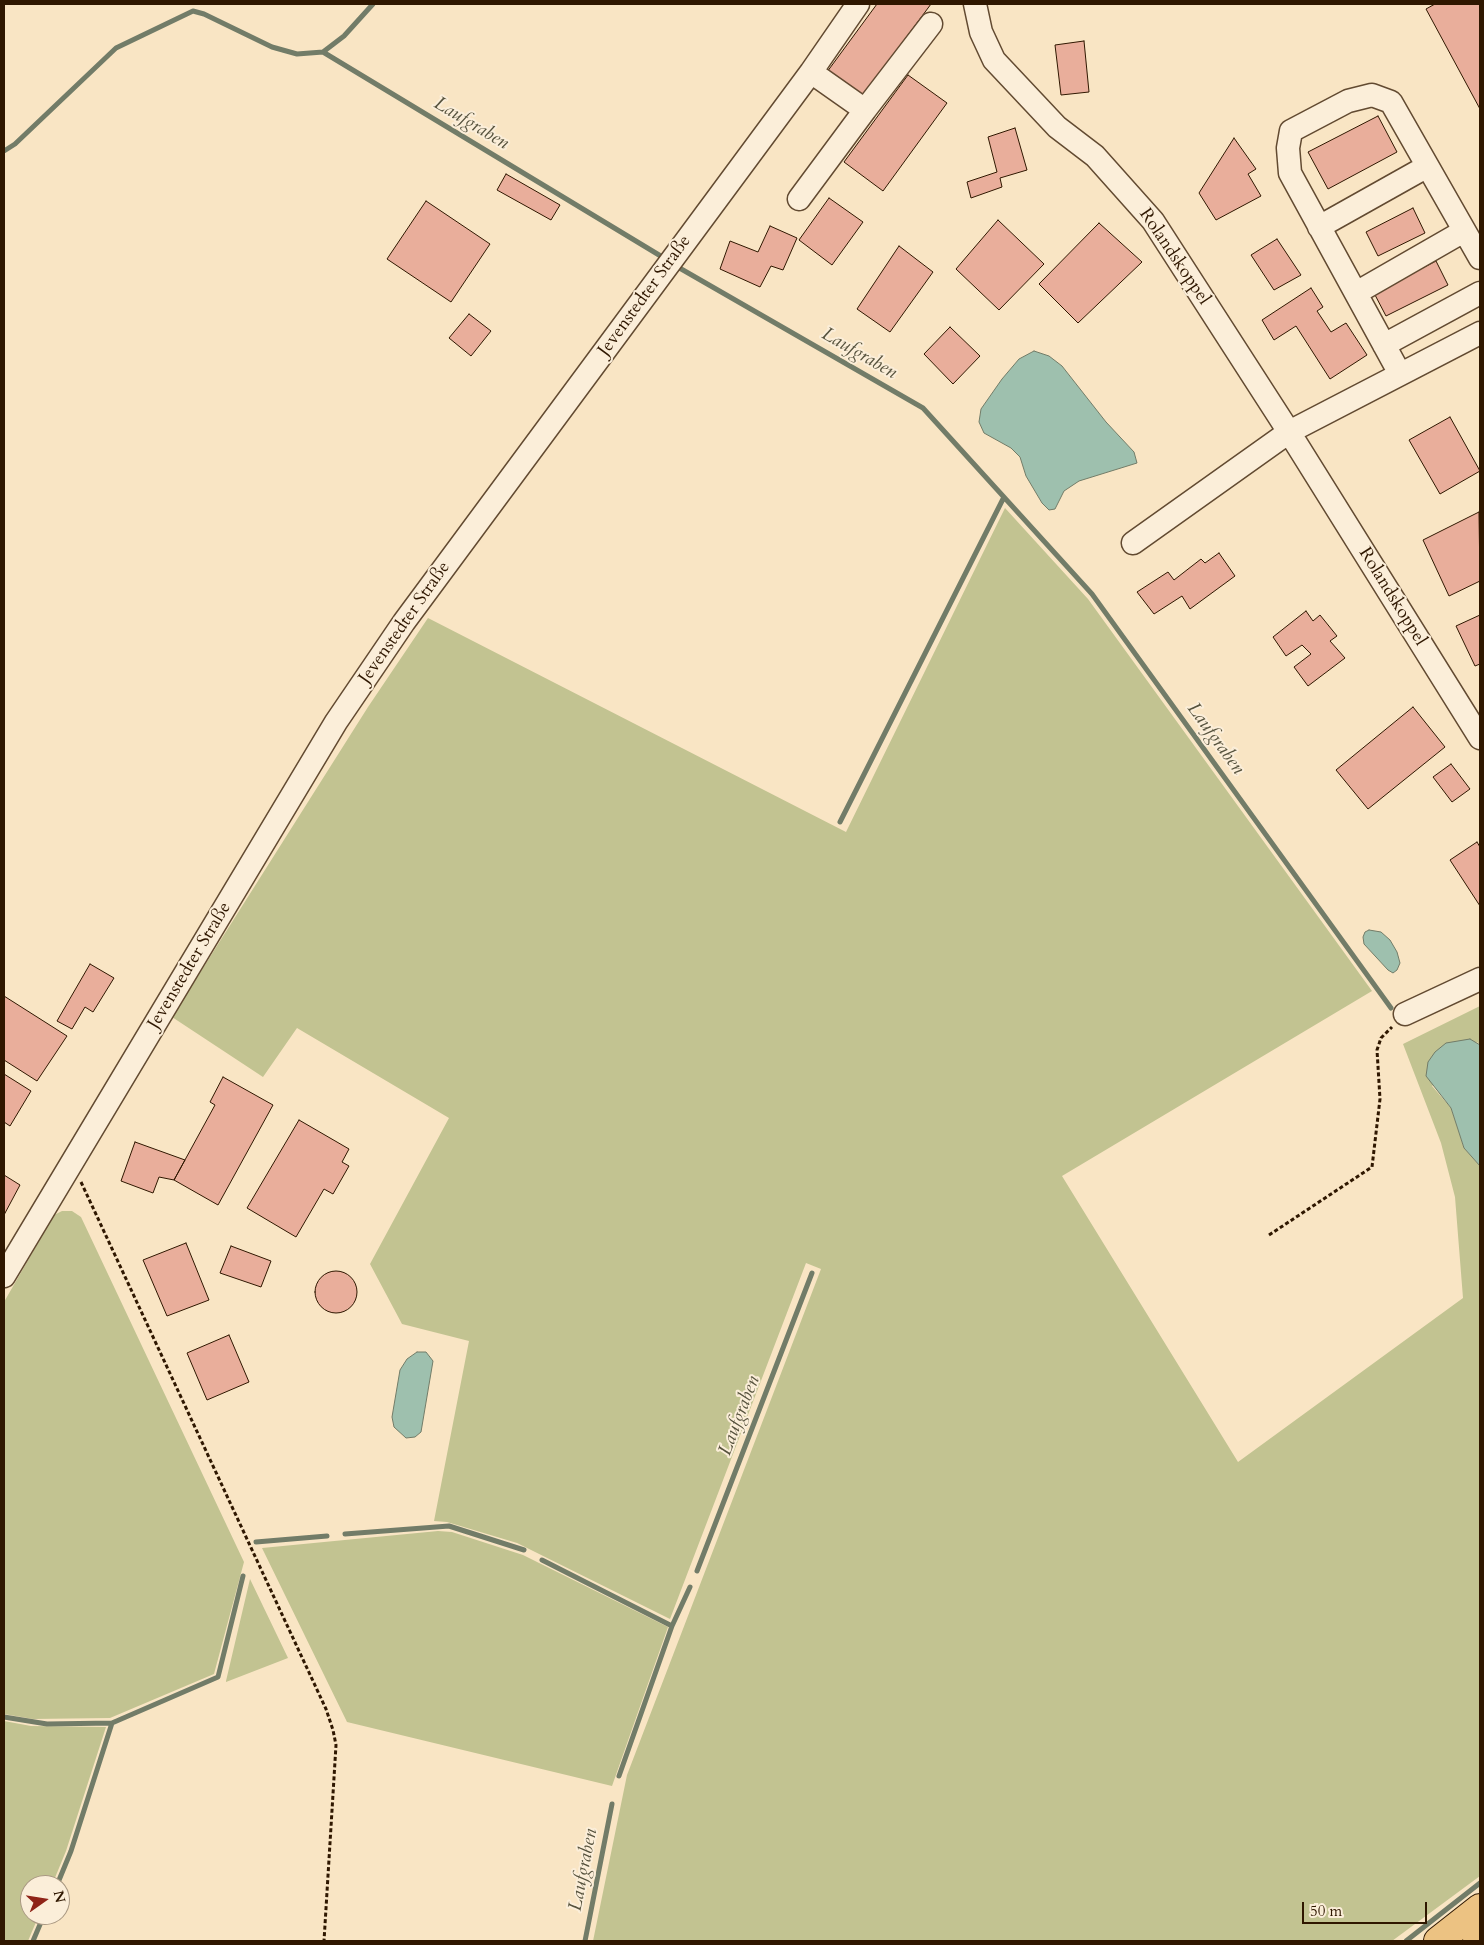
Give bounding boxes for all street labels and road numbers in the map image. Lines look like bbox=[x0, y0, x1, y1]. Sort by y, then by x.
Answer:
street label: Rolandskoppel bbox=[1134, 205, 1214, 309]
street label: Jevenstedter Straße bbox=[594, 231, 696, 361]
street label: Rolandskoppel bbox=[1353, 544, 1431, 650]
street label: Jevenstedter Straße bbox=[355, 558, 455, 688]
street label: Jevenstedter Straße bbox=[144, 899, 236, 1033]

